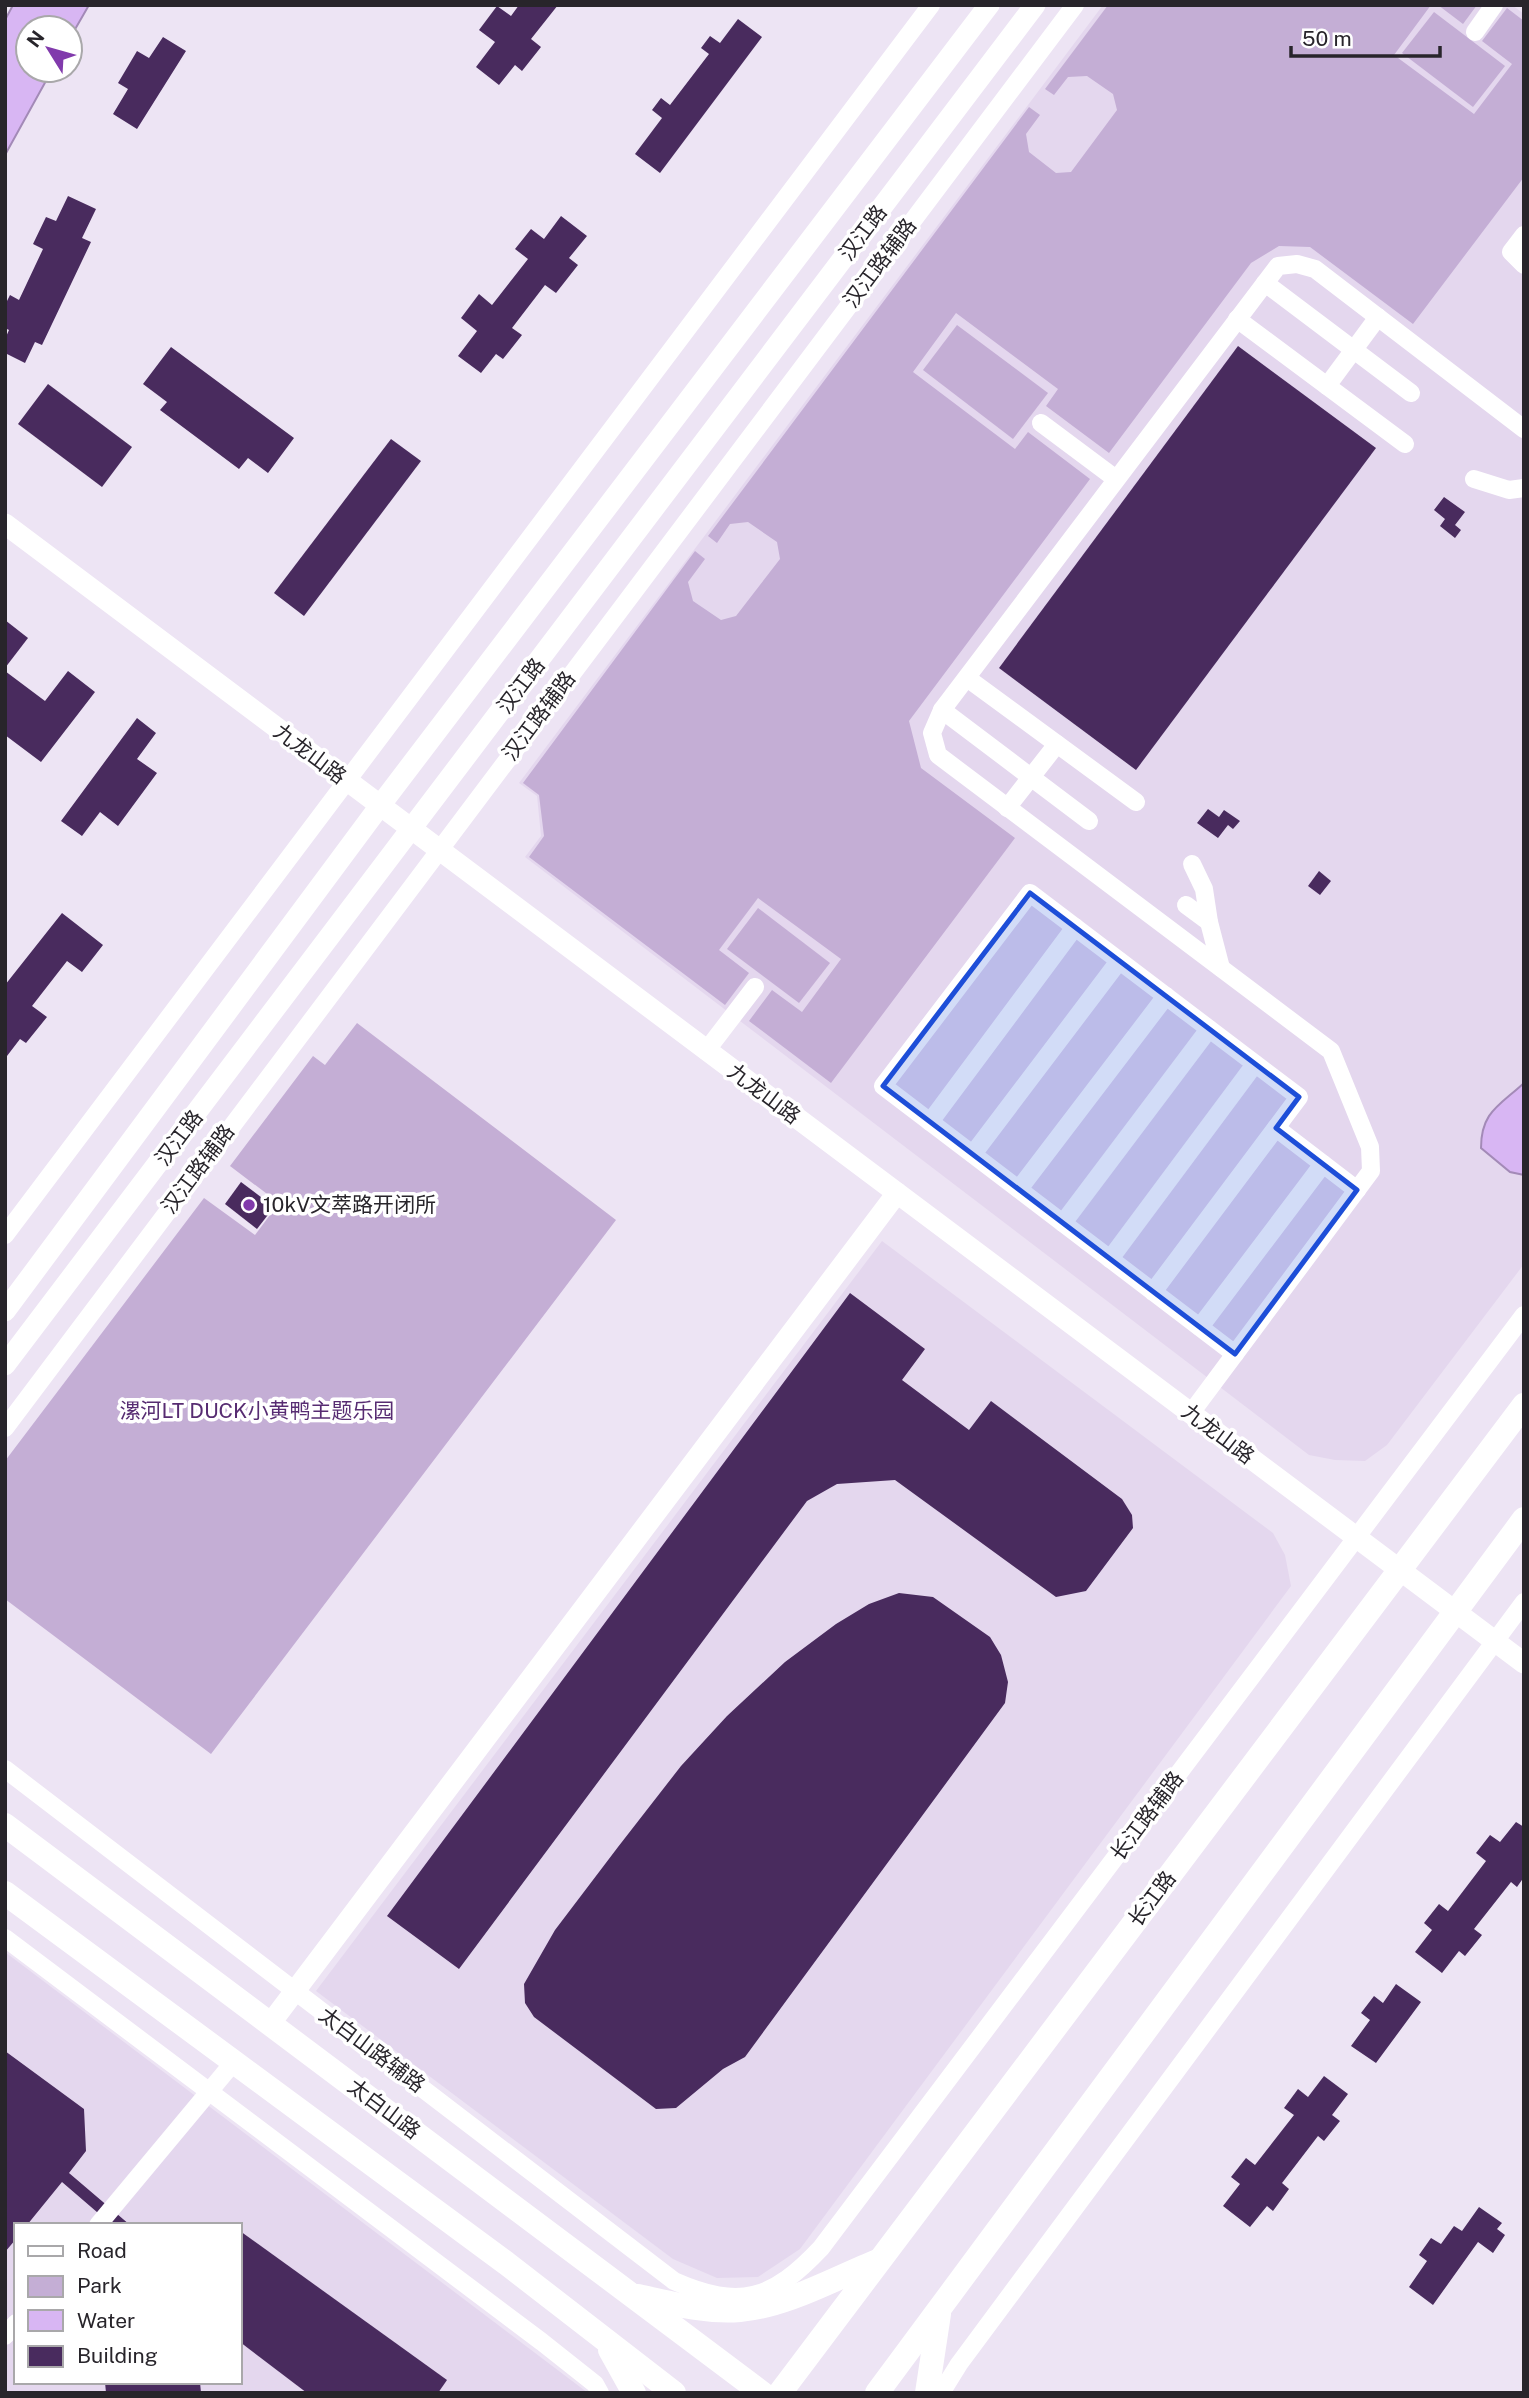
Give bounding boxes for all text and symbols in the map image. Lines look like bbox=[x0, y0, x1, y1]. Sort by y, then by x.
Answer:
north arrow bbox=[14, 14, 84, 84]
scale bar bbox=[1291, 14, 1440, 58]
text: N bbox=[22, 26, 49, 51]
text: 50 m bbox=[1302, 26, 1352, 51]
street label: 汉江路 bbox=[834, 200, 892, 265]
street label: 汉江路辅路 bbox=[838, 213, 921, 312]
street label: 汉江路 bbox=[492, 653, 550, 718]
street label: 汉江路辅路 bbox=[497, 666, 580, 765]
street label: 九龙山路 bbox=[269, 718, 351, 789]
street label: 九龙山路 bbox=[723, 1058, 805, 1129]
street label: 汉江路 bbox=[150, 1105, 208, 1170]
street label: 汉江路辅路 bbox=[156, 1119, 239, 1218]
place label: 10kV文萃路开闭所 bbox=[263, 1192, 436, 1217]
marker: 10kV文萃路开闭所 bbox=[241, 1197, 257, 1213]
park label: 漯河LT DUCK小黄鸭主题乐园 bbox=[120, 1398, 394, 1423]
street label: 九龙山路 bbox=[1177, 1398, 1259, 1469]
street label: 长江路辅路 bbox=[1105, 1766, 1188, 1865]
street label: 长江路 bbox=[1123, 1866, 1181, 1931]
street label: 太白山路辅路 bbox=[314, 2002, 430, 2097]
street label: 太白山路 bbox=[343, 2073, 425, 2144]
legend bbox=[14, 2223, 242, 2384]
text: Road bbox=[77, 2238, 127, 2263]
text: Park bbox=[77, 2273, 122, 2298]
text: Water bbox=[77, 2308, 135, 2333]
text: Building bbox=[77, 2343, 158, 2368]

